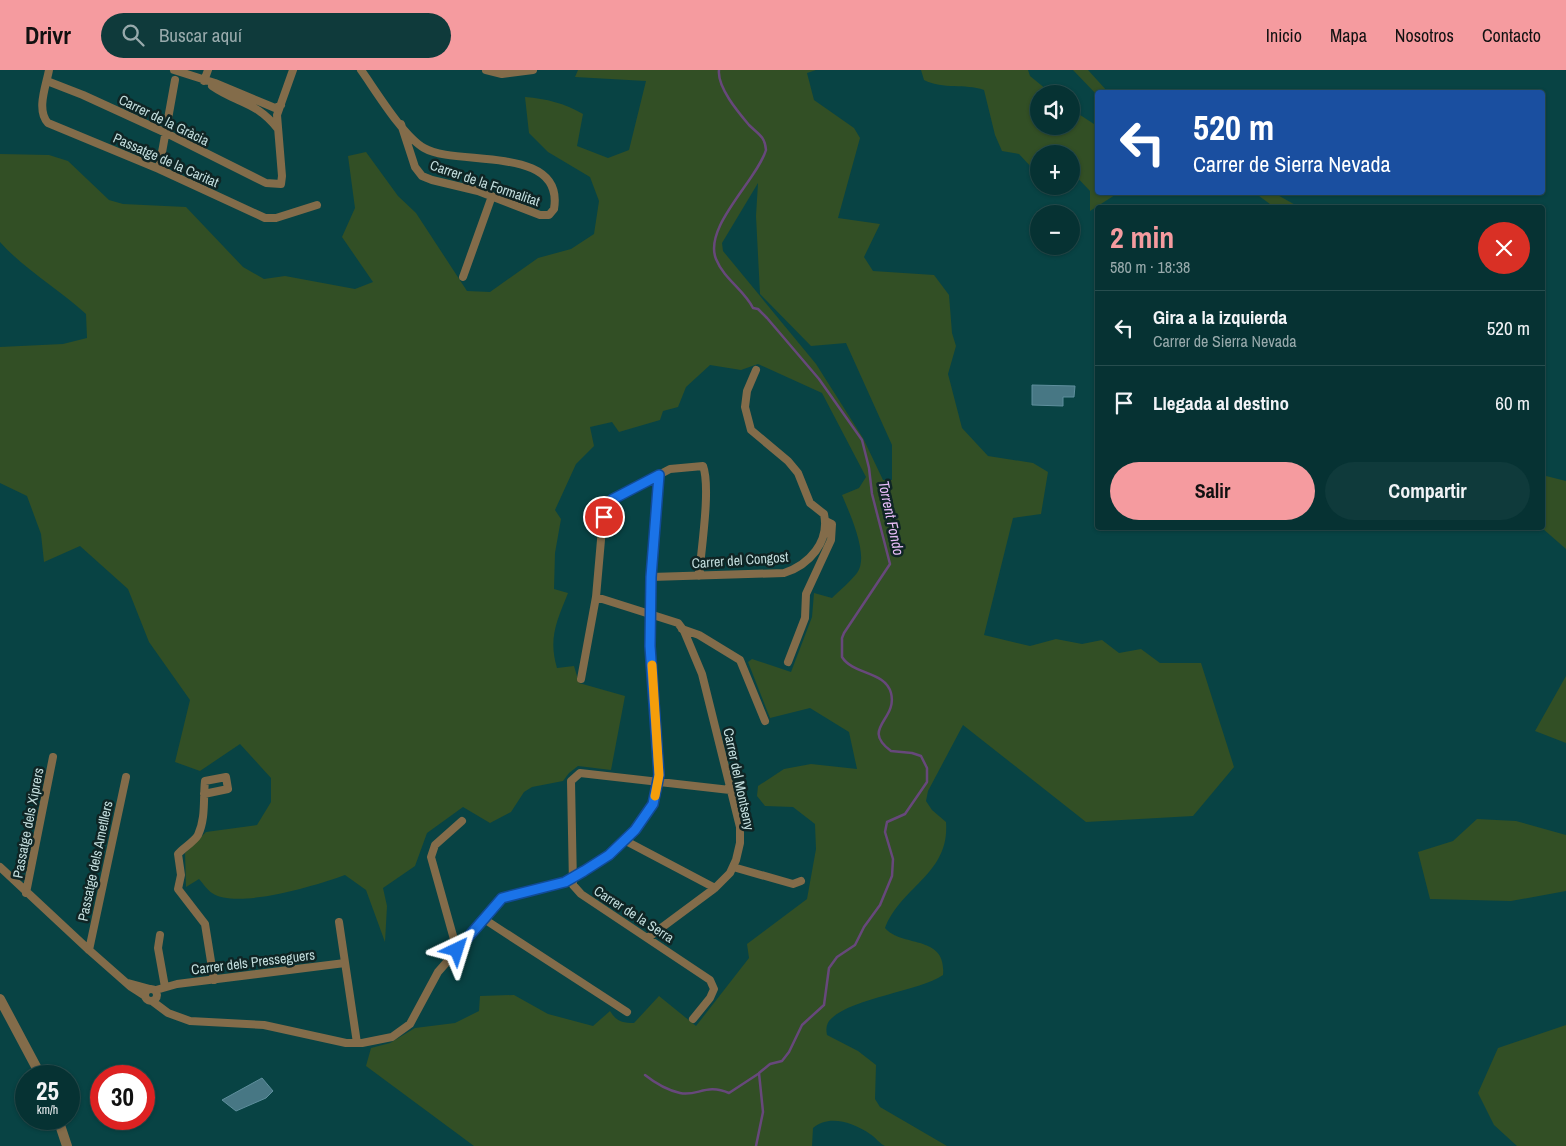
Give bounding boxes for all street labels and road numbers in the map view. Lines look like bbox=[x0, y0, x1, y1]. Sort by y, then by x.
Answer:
street label: Carrer de la Gràcia bbox=[116, 90, 213, 150]
street label: Passatge de la Caritat bbox=[110, 129, 222, 191]
street label: Carrer de la Formalitat bbox=[428, 156, 542, 210]
street label: Carrer del Congost bbox=[691, 548, 789, 572]
street label: Carrer del Montseny bbox=[719, 726, 759, 832]
street label: Passatge dels Xiprers bbox=[8, 766, 48, 880]
street label: Passatge dels Ametllers bbox=[73, 799, 117, 923]
street label: Carrer de la Serra bbox=[591, 881, 678, 947]
street label: Carrer dels Presseguers bbox=[190, 945, 316, 979]

